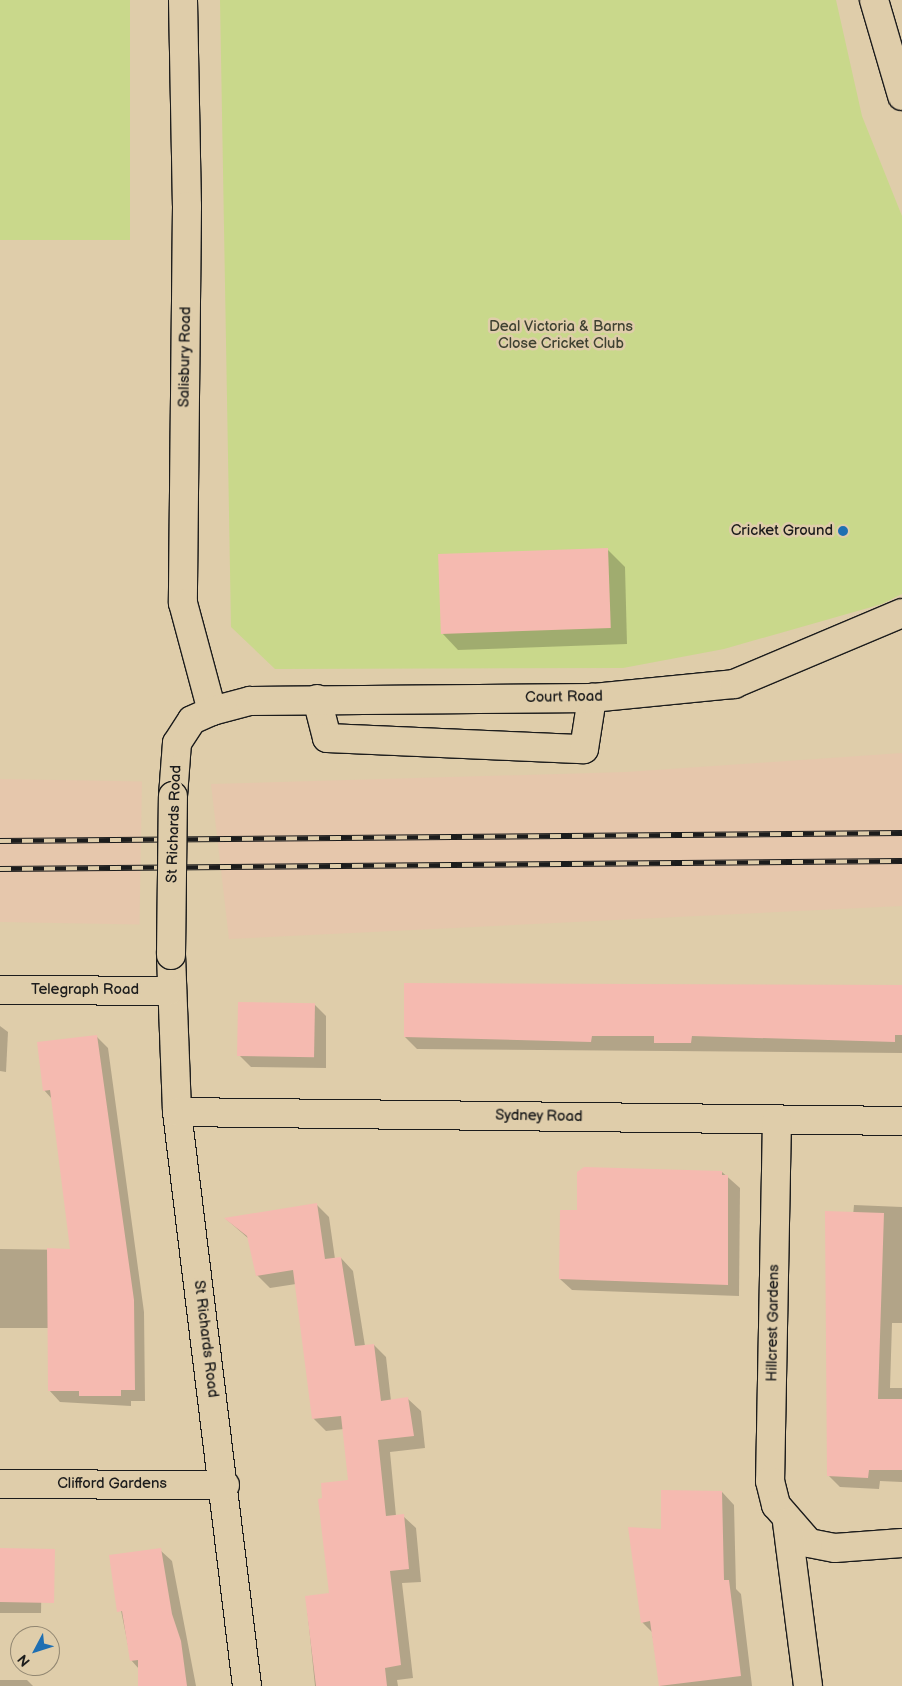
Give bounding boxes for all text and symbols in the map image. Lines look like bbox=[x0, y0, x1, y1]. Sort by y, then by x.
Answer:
street label: Salisbury Road bbox=[175, 306, 195, 408]
park label: Deal Victoria & Barns Close Cricket Club bbox=[489, 317, 633, 352]
place label: Cricket Ground bbox=[731, 522, 833, 540]
marker: Cricket Ground bbox=[837, 525, 849, 537]
street label: Court Road bbox=[525, 687, 603, 707]
street label: St Richards Road bbox=[163, 765, 185, 883]
street label: Telegraph Road bbox=[31, 981, 139, 999]
street label: Sydney Road bbox=[495, 1106, 583, 1126]
street label: Hillcrest Gardens bbox=[763, 1264, 783, 1382]
street label: St Richards Road bbox=[190, 1279, 222, 1399]
street label: Clifford Gardens bbox=[57, 1475, 167, 1493]
north arrow bbox=[10, 1626, 60, 1676]
text: N bbox=[14, 1651, 34, 1670]

